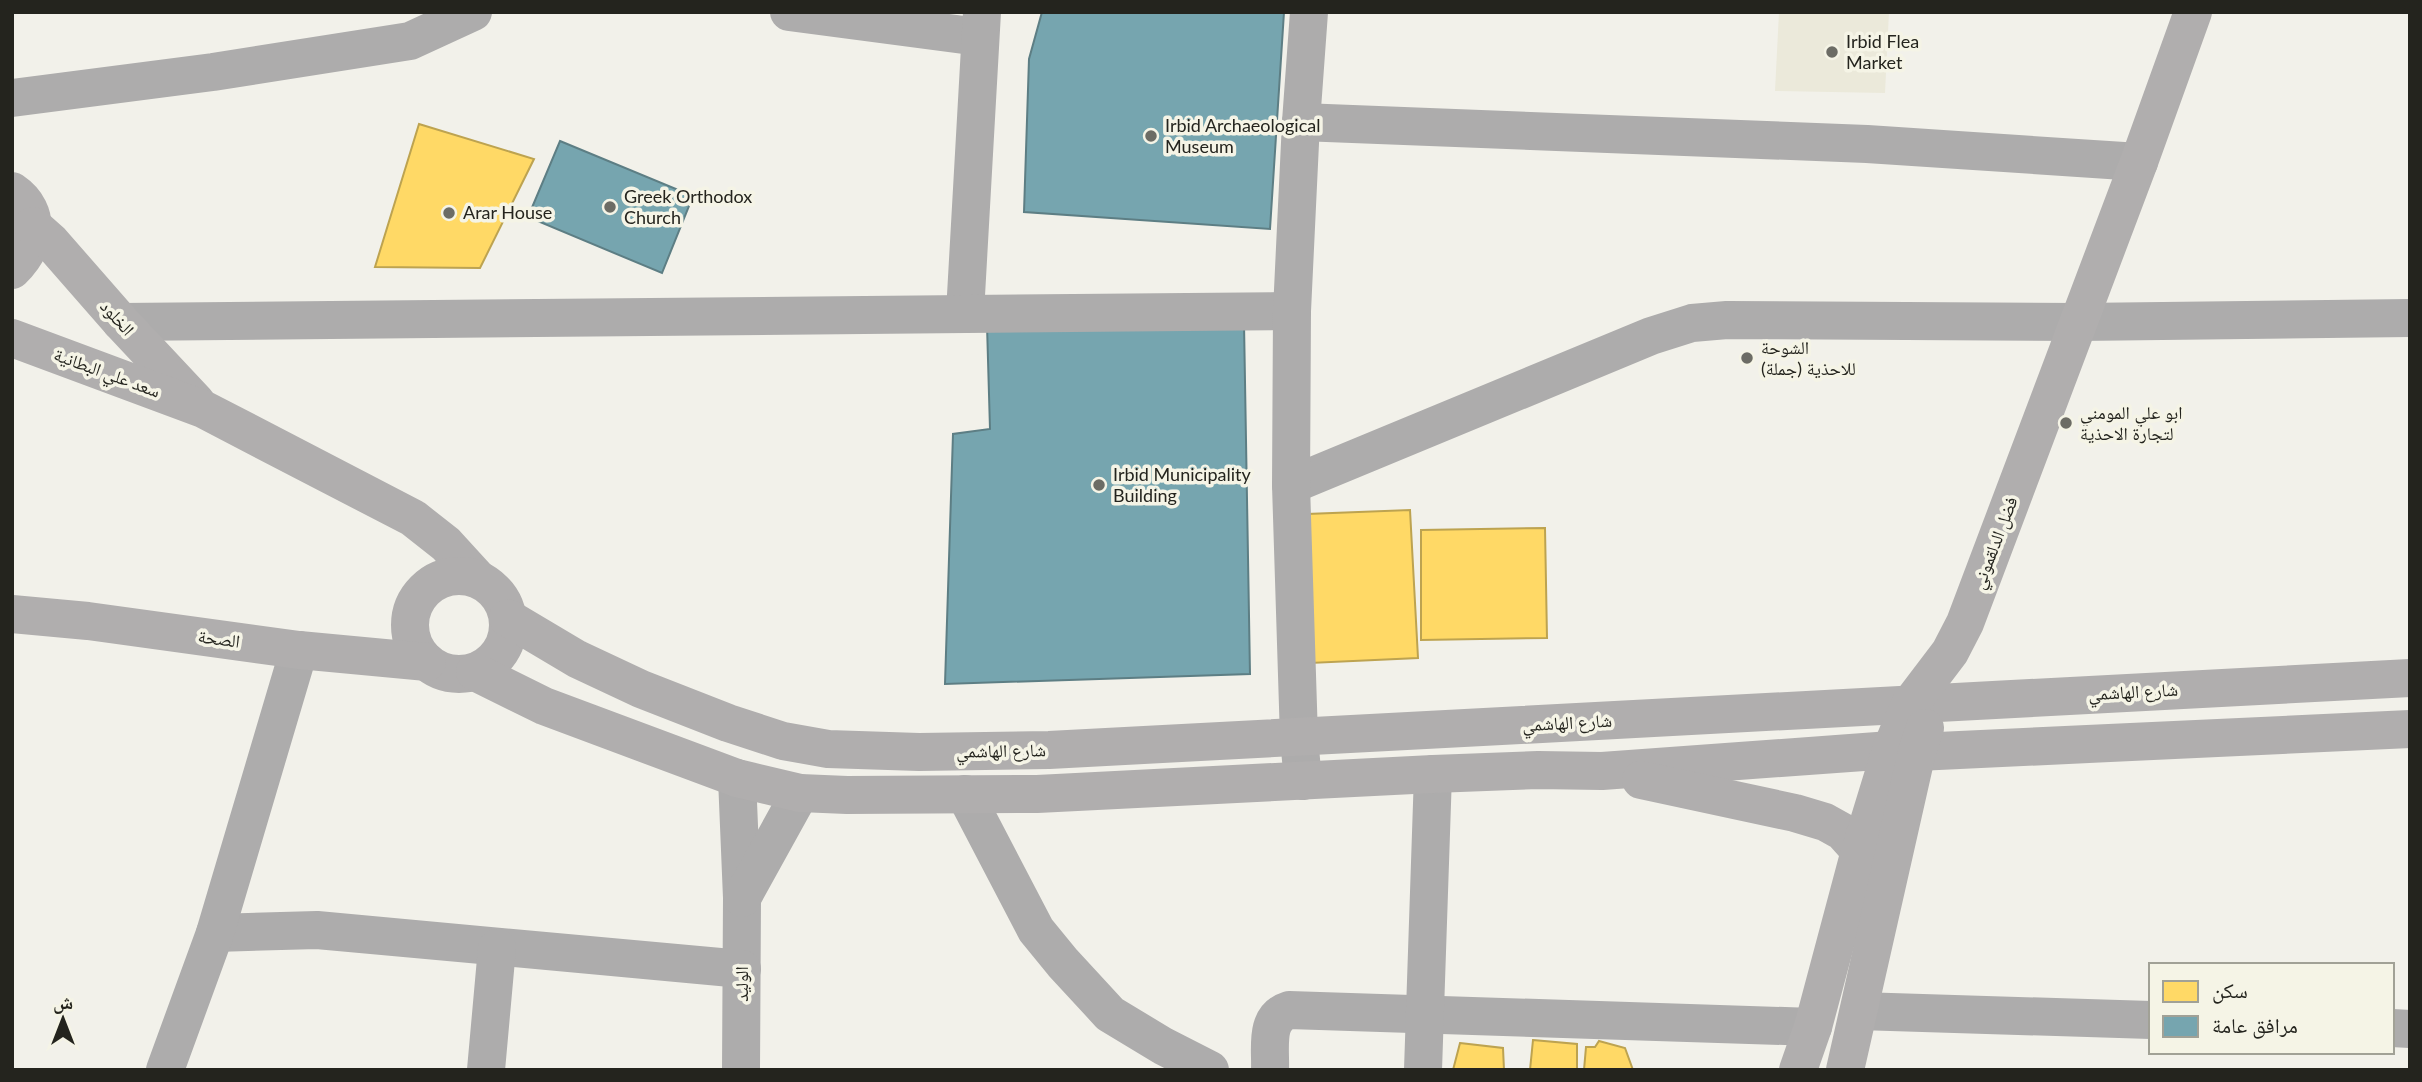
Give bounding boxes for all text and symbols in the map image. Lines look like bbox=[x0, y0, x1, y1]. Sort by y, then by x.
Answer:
place label: Irbid Flea Market bbox=[1846, 30, 1919, 73]
marker: Irbid Flea Market bbox=[1824, 44, 1840, 60]
place label: Irbid Archaeological Museum bbox=[1165, 114, 1320, 157]
marker: Irbid Archaeological Museum bbox=[1143, 128, 1159, 144]
place label: Greek Orthodox Church bbox=[624, 185, 752, 228]
marker: Greek Orthodox Church bbox=[602, 199, 618, 215]
place label: Arar House bbox=[463, 201, 552, 223]
marker: Arar House bbox=[441, 205, 457, 221]
street label: الخلود bbox=[96, 295, 139, 340]
place label: الشوحة للاحذية (جملة) bbox=[1761, 336, 1856, 379]
street label: سعد علي البطانية bbox=[50, 343, 164, 406]
marker: الشوحة للاحذية (جملة) bbox=[1739, 350, 1755, 366]
place label: ابو علي المومني لتجارة الاحذية bbox=[2080, 401, 2183, 444]
marker: ابو علي المومني لتجارة الاحذية bbox=[2058, 415, 2074, 431]
place label: Irbid Municipality Building bbox=[1113, 463, 1251, 506]
marker: Irbid Municipality Building bbox=[1091, 477, 1107, 493]
street label: فضل الدلقموني bbox=[1966, 493, 2026, 594]
street label: الصحة bbox=[197, 624, 242, 652]
street label: شارع الهاشمي bbox=[2087, 678, 2179, 709]
street label: شارع الهاشمي bbox=[1521, 709, 1613, 740]
street label: شارع الهاشمي bbox=[956, 738, 1046, 766]
legend bbox=[2149, 963, 2394, 1054]
street label: الوليد bbox=[730, 966, 752, 1002]
text: سكن bbox=[2212, 977, 2248, 1004]
north arrow bbox=[28, 984, 98, 1054]
text: ش bbox=[53, 990, 73, 1014]
text: مرافق عامة bbox=[2212, 1012, 2298, 1039]

